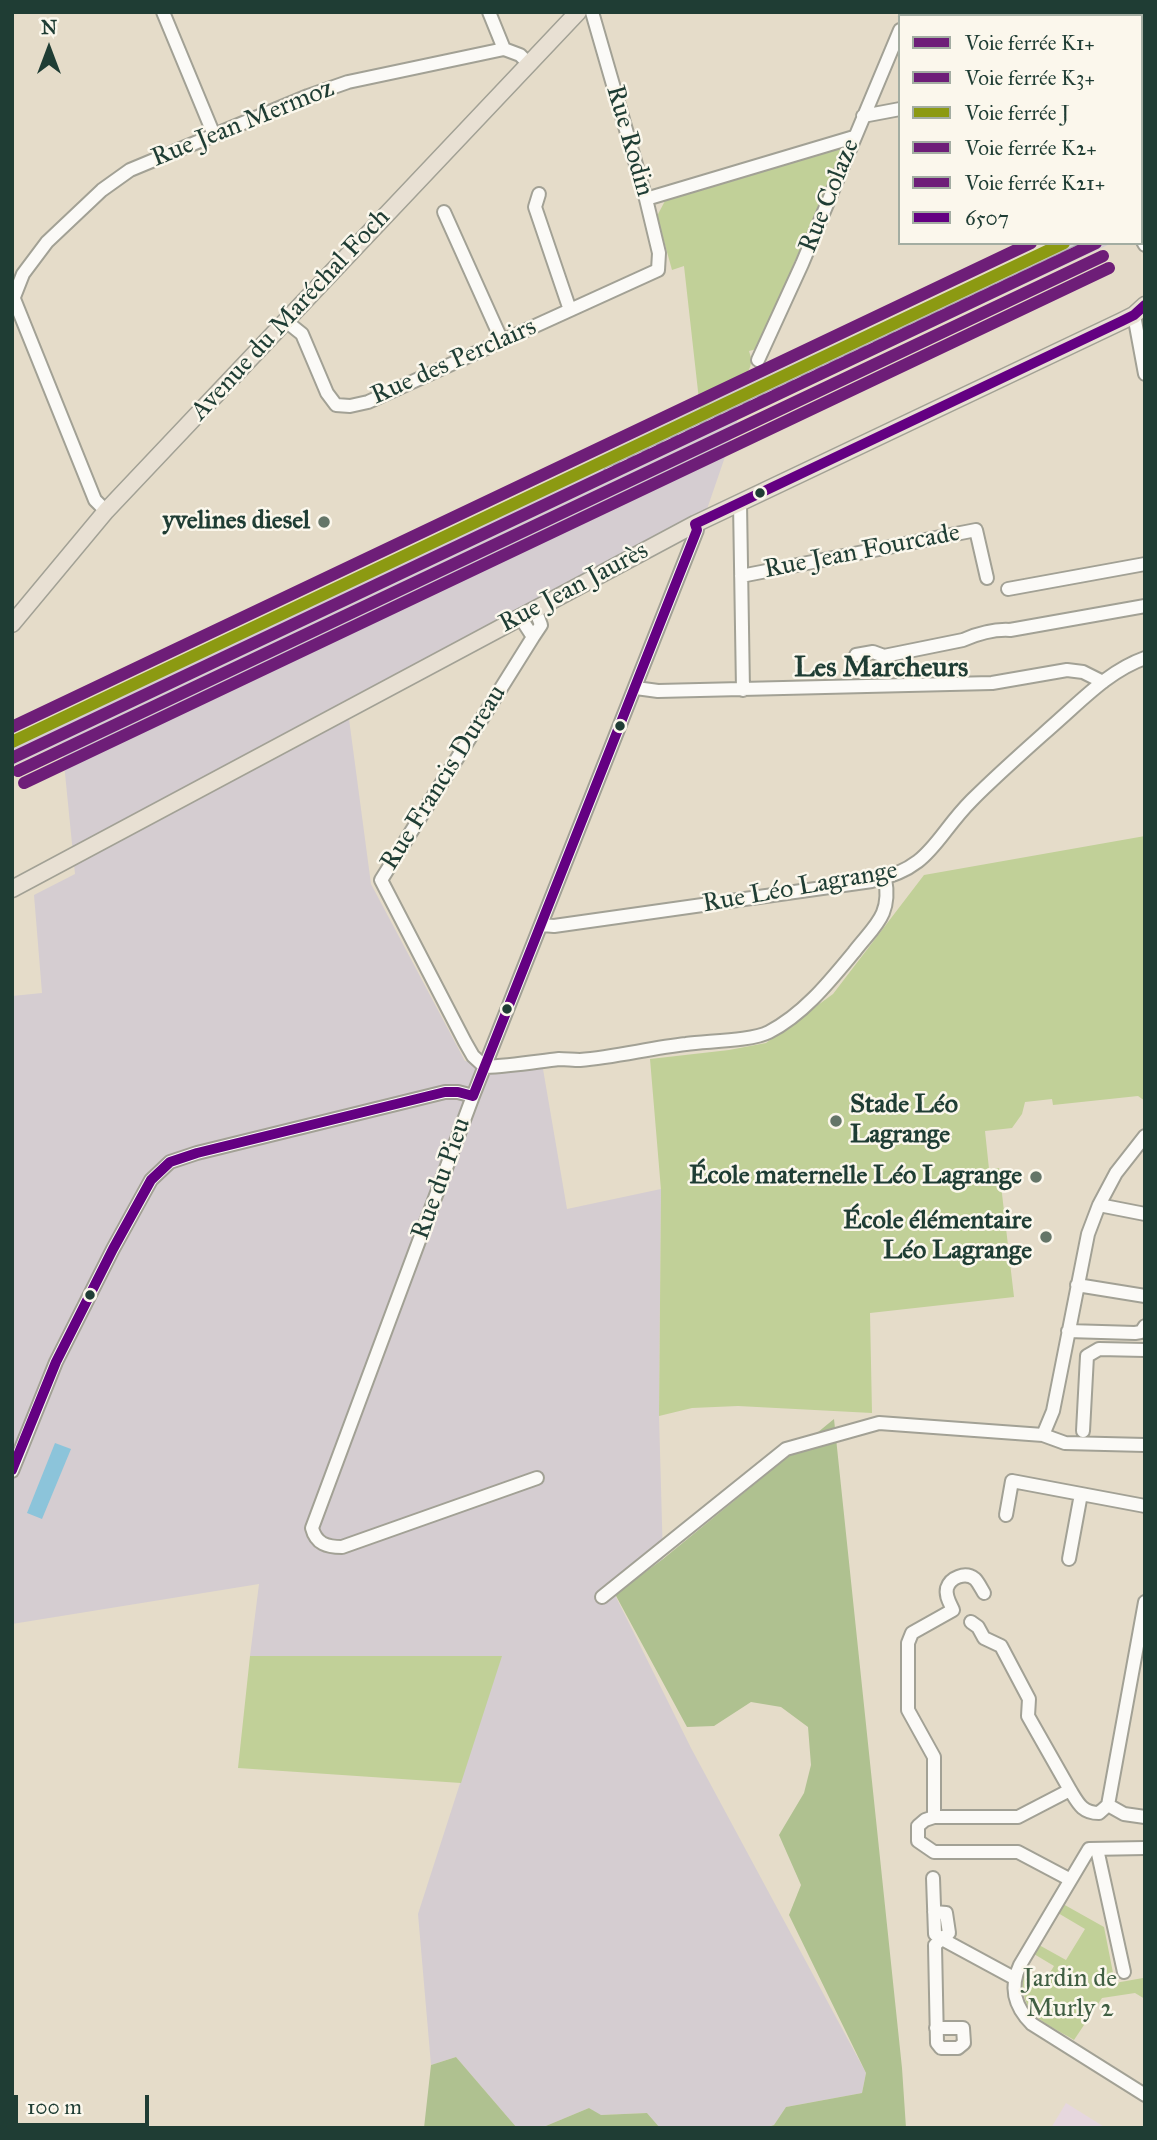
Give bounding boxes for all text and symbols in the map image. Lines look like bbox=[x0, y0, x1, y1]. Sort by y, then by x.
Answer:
north arrow bbox=[14, 14, 84, 84]
legend bbox=[898, 14, 1143, 245]
text: N bbox=[41, 16, 57, 39]
text: Voie ferrée K1+ bbox=[965, 30, 1095, 56]
text: Voie ferrée K3+ bbox=[965, 65, 1095, 91]
street label: Rue Jean Mermoz bbox=[147, 73, 339, 175]
street label: Rue Rodin bbox=[598, 82, 660, 200]
text: Voie ferrée J bbox=[965, 100, 1070, 126]
street label: Rue Colaze bbox=[793, 134, 867, 258]
text: Voie ferrée K2+ bbox=[965, 135, 1097, 161]
text: Voie ferrée K21+ bbox=[965, 170, 1105, 196]
street label: Avenue du Maréchal Foch bbox=[185, 203, 397, 427]
text: 6507 bbox=[965, 205, 1009, 231]
street label: Rue des Perclairs bbox=[367, 312, 541, 412]
unlabelled marker bbox=[753, 486, 767, 500]
place label: yvelines diesel bbox=[162, 506, 310, 538]
marker: yvelines diesel bbox=[316, 514, 332, 530]
street label: Rue Jean Fourcade bbox=[761, 518, 963, 586]
street label: Rue Jean Jaurès bbox=[494, 536, 654, 640]
district label: Les Marcheurs bbox=[794, 652, 968, 686]
street label: Rue Francis Dureau bbox=[375, 680, 513, 876]
unlabelled marker bbox=[613, 719, 627, 733]
street label: Rue Léo Lagrange bbox=[700, 856, 900, 920]
unlabelled marker bbox=[500, 1002, 514, 1016]
place label: Stade Léo Lagrange bbox=[850, 1090, 958, 1152]
marker: Stade Léo Lagrange bbox=[828, 1113, 844, 1129]
street label: Rue du Pieu bbox=[406, 1114, 478, 1244]
place label: École maternelle Léo Lagrange bbox=[689, 1161, 1022, 1193]
marker: École maternelle Léo Lagrange bbox=[1028, 1169, 1044, 1185]
place label: École élémentaire Léo Lagrange bbox=[843, 1206, 1032, 1268]
marker: École élémentaire Léo Lagrange bbox=[1038, 1229, 1054, 1245]
unlabelled marker bbox=[83, 1288, 97, 1302]
park label: Jardin de Murly 2 bbox=[1023, 1964, 1117, 2025]
scale bar bbox=[18, 2080, 152, 2124]
text: 100 m bbox=[27, 2094, 82, 2120]

